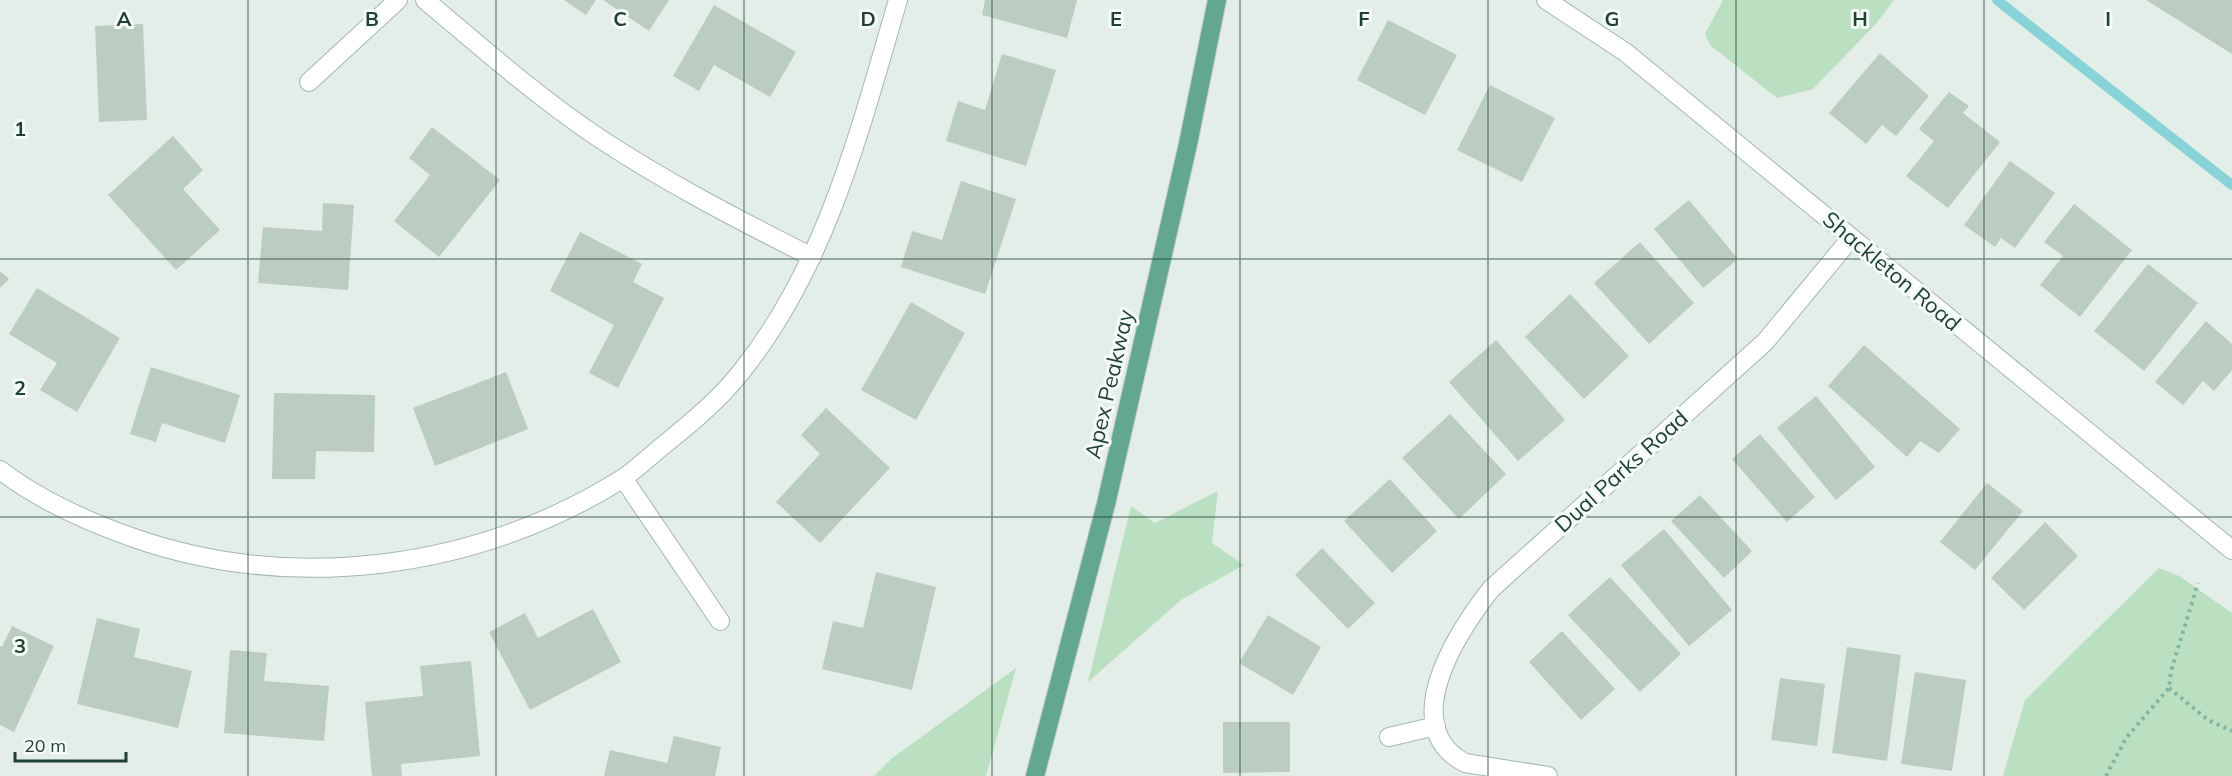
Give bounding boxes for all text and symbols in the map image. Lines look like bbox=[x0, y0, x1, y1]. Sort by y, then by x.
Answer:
text: A bbox=[117, 6, 132, 31]
text: B bbox=[365, 6, 379, 31]
text: C bbox=[613, 6, 627, 31]
text: D bbox=[860, 6, 876, 31]
text: E bbox=[1110, 6, 1122, 31]
text: F bbox=[1358, 6, 1370, 31]
text: G bbox=[1605, 6, 1619, 31]
text: H bbox=[1852, 6, 1868, 31]
text: I bbox=[2105, 6, 2111, 31]
text: 1 bbox=[14, 116, 26, 141]
street label: Shackleton Road bbox=[1817, 205, 1967, 337]
street label: Apex Peakway bbox=[1078, 306, 1140, 461]
text: 2 bbox=[14, 375, 26, 400]
street label: Dual Parks Road bbox=[1548, 404, 1694, 538]
text: 3 bbox=[14, 633, 26, 658]
scale bar bbox=[15, 725, 126, 763]
text: 20 m bbox=[24, 734, 66, 757]

